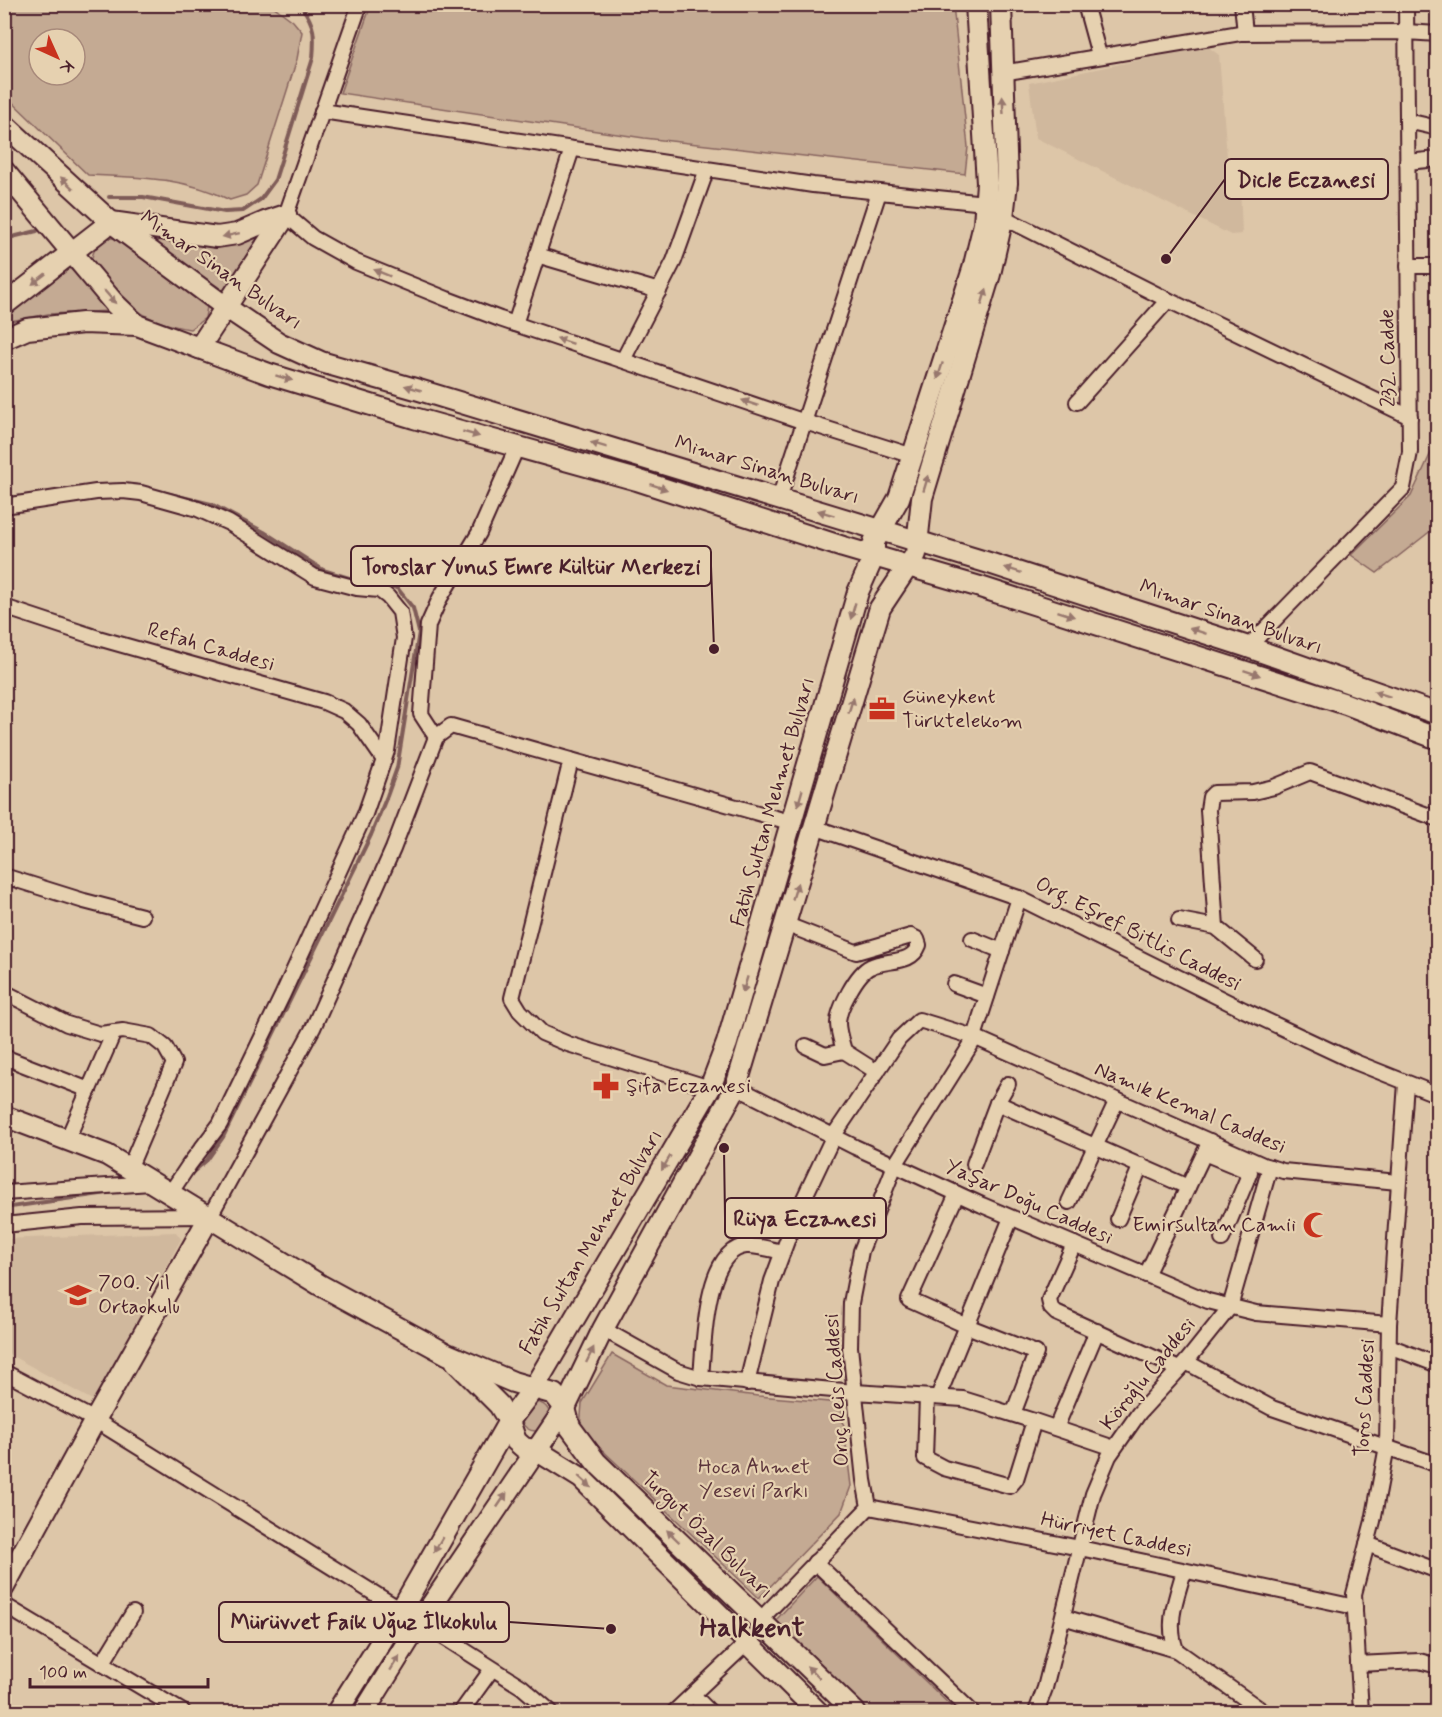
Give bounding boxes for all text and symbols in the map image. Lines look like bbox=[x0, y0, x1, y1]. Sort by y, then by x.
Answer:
north arrow bbox=[27, 27, 87, 87]
text: K bbox=[55, 55, 78, 78]
one-way arrow bbox=[999, 95, 1008, 114]
callout: Dicle Eczanesi bbox=[1225, 159, 1388, 199]
text: Dicle Eczanesi bbox=[1237, 167, 1375, 195]
one-way arrow bbox=[60, 176, 75, 190]
street label: Mimar Sinan Bulvarı bbox=[134, 203, 308, 337]
one-way arrow bbox=[222, 230, 240, 240]
one-way arrow bbox=[373, 268, 391, 278]
one-way arrow bbox=[31, 272, 46, 284]
one-way arrow bbox=[979, 288, 989, 306]
one-way arrow bbox=[104, 289, 117, 305]
street label: 232. Cadde bbox=[1373, 309, 1403, 407]
one-way arrow bbox=[556, 335, 574, 345]
one-way arrow bbox=[935, 362, 944, 380]
one-way arrow bbox=[275, 374, 293, 383]
one-way arrow bbox=[403, 383, 421, 392]
one-way arrow bbox=[741, 397, 759, 407]
street label: Mimar Sinan Bulvarı bbox=[671, 429, 863, 511]
one-way arrow bbox=[462, 430, 480, 439]
one-way arrow bbox=[590, 440, 608, 449]
one-way arrow bbox=[922, 474, 931, 492]
one-way arrow bbox=[650, 483, 668, 493]
one-way arrow bbox=[817, 508, 835, 517]
callout: Toroslar Yunus Emre Kültür Merkezi bbox=[351, 546, 711, 586]
text: Toroslar Yunus Emre Kültür Merkezi bbox=[362, 554, 700, 582]
one-way arrow bbox=[1004, 565, 1022, 575]
street label: Mimar Sinan Bulvarı bbox=[1136, 573, 1326, 661]
one-way arrow bbox=[848, 602, 857, 620]
one-way arrow bbox=[1057, 610, 1075, 619]
street label: Refah Caddesi bbox=[144, 615, 278, 679]
one-way arrow bbox=[1189, 626, 1207, 635]
one-way arrow bbox=[1243, 669, 1261, 679]
street label: Fatih Sultan Mehmet Bulvarı bbox=[724, 674, 822, 930]
place label: Güneykent Türktelekom bbox=[902, 683, 1023, 735]
one-way arrow bbox=[1373, 689, 1391, 699]
office icon: Güneykent Türktelekom bbox=[867, 694, 897, 724]
one-way arrow bbox=[847, 696, 856, 714]
one-way arrow bbox=[795, 789, 804, 807]
street label: Org. Eşref Bitlis Caddesi bbox=[1029, 870, 1246, 1000]
one-way arrow bbox=[791, 882, 800, 900]
one-way arrow bbox=[740, 976, 749, 994]
street label: Namık Kemal Caddesi bbox=[1090, 1055, 1290, 1161]
pharmacy icon: Şifa Eczanesi bbox=[591, 1071, 621, 1101]
place label: Şifa Eczanesi bbox=[626, 1072, 751, 1100]
street label: Fatih Sultan Mehmet Bulvarı bbox=[513, 1124, 669, 1360]
street label: Yaşar Doğu Caddesi bbox=[941, 1152, 1118, 1252]
one-way arrow bbox=[662, 1154, 672, 1171]
callout: Rüya Eczanesi bbox=[725, 1198, 886, 1238]
text: Rüya Eczanesi bbox=[733, 1206, 877, 1235]
mosque icon: Emirsultan Camii bbox=[1301, 1210, 1331, 1240]
place label: Emirsultan Camii bbox=[1132, 1211, 1296, 1239]
place label: 700. Yıl Ortaokulu bbox=[98, 1269, 180, 1321]
school or university icon: 700. Yıl Ortaokulu bbox=[63, 1280, 93, 1310]
street label: Oruç Reis Caddesi bbox=[818, 1312, 856, 1467]
street label: Köroğlu Caddesi bbox=[1094, 1312, 1202, 1436]
street label: Toros Caddesi bbox=[1348, 1338, 1382, 1458]
one-way arrow bbox=[585, 1347, 594, 1364]
park label: Hoca Ahmet Yesevi Parkı bbox=[698, 1453, 810, 1505]
street label: Turgut Özal Bulvarı bbox=[634, 1465, 779, 1606]
one-way arrow bbox=[577, 1475, 592, 1489]
one-way arrow bbox=[496, 1493, 508, 1509]
street label: Hürriyet Caddesi bbox=[1038, 1505, 1194, 1565]
one-way arrow bbox=[665, 1529, 680, 1543]
one-way arrow bbox=[433, 1537, 444, 1553]
callout: Mürüvvet Faik Uğuz İlkokulu bbox=[219, 1602, 509, 1642]
text: Mürüvvet Faik Uğuz İlkokulu bbox=[230, 1609, 498, 1638]
district label: Halkkent bbox=[700, 1611, 805, 1646]
scale bar bbox=[30, 1651, 208, 1689]
one-way arrow bbox=[389, 1655, 400, 1671]
text: 100 m bbox=[39, 1661, 87, 1685]
one-way arrow bbox=[807, 1665, 821, 1679]

